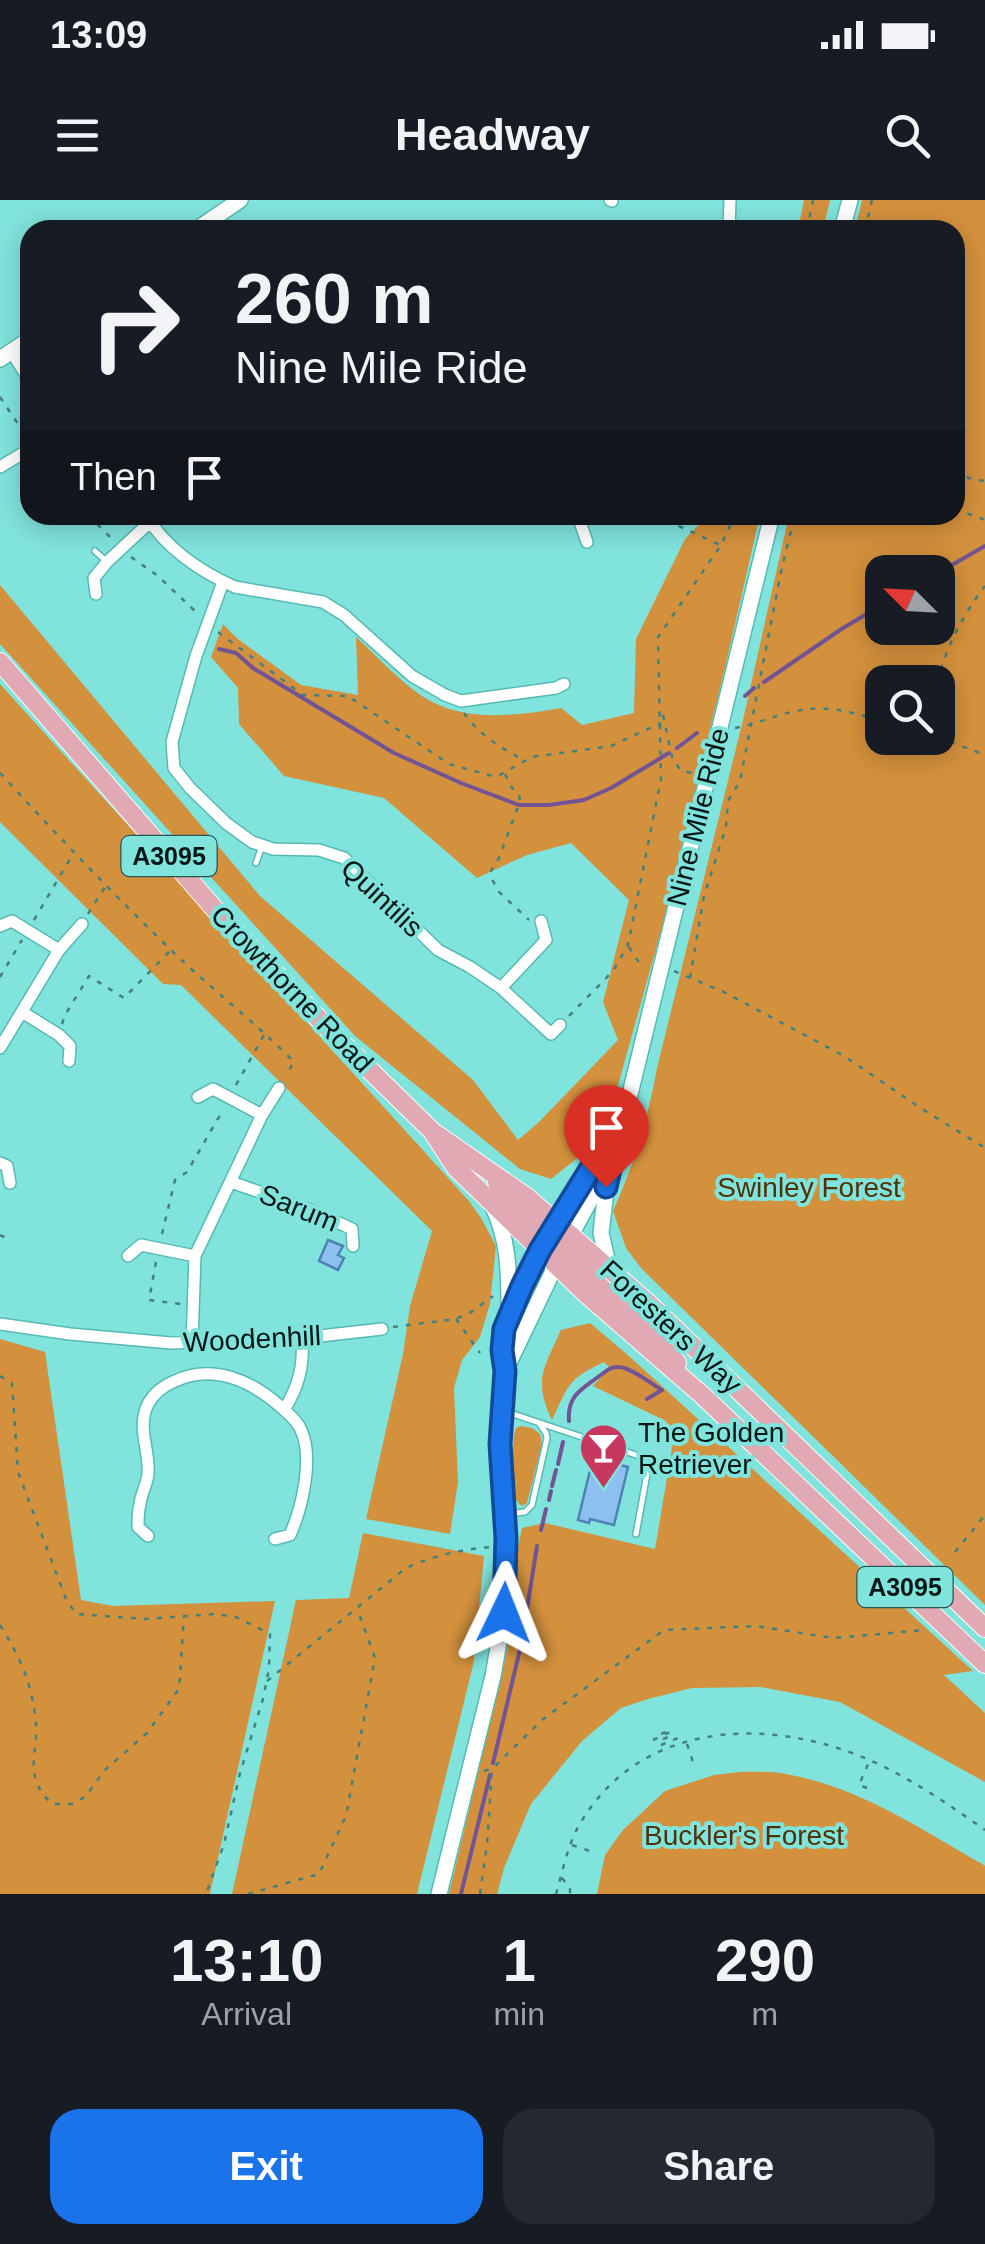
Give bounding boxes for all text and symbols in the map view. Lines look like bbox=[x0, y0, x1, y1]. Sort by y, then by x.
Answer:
text: 13:09 bbox=[50, 14, 147, 56]
icon: menu bbox=[50, 108, 105, 163]
icon: search bbox=[880, 108, 935, 163]
text: Headway bbox=[395, 109, 590, 160]
icon: right bbox=[70, 260, 200, 390]
text: 260 m bbox=[235, 260, 433, 338]
text: Nine Mile Ride bbox=[235, 342, 528, 393]
icon: arrive bbox=[177, 450, 232, 505]
text: Then bbox=[70, 456, 157, 498]
north arrow bbox=[865, 555, 955, 645]
map controls bbox=[865, 555, 955, 755]
button: search bbox=[865, 665, 955, 755]
street label: Nine Mile Ride bbox=[661, 725, 735, 909]
road number: A3095 bbox=[121, 836, 216, 876]
street label: Quintilis bbox=[335, 853, 429, 943]
street label: Crowthorne Road bbox=[205, 899, 379, 1079]
pin bbox=[564, 1085, 649, 1188]
icon: arrive bbox=[579, 1100, 634, 1155]
park label: Swinley Forest bbox=[717, 1172, 901, 1203]
street label: Sarum bbox=[255, 1178, 343, 1238]
street label: Foresters Way bbox=[594, 1254, 748, 1400]
street label: Woodenhill bbox=[182, 1320, 322, 1358]
place label: The Golden Retriever bbox=[638, 1417, 784, 1480]
bar icon: The Golden Retriever bbox=[577, 1422, 629, 1490]
position arrow bbox=[452, 1561, 556, 1665]
road number: A3095 bbox=[858, 1567, 952, 1607]
park label: Buckler's Forest bbox=[644, 1820, 844, 1851]
text: 13:10 bbox=[170, 1927, 323, 1994]
text: 1 bbox=[502, 1927, 536, 1994]
text: 290 bbox=[715, 1927, 815, 1994]
text: Arrival bbox=[201, 1996, 292, 2032]
text: min bbox=[493, 1996, 545, 2032]
text: m bbox=[752, 1996, 778, 2032]
button: Exit bbox=[50, 2109, 483, 2224]
button: Share bbox=[503, 2109, 935, 2224]

